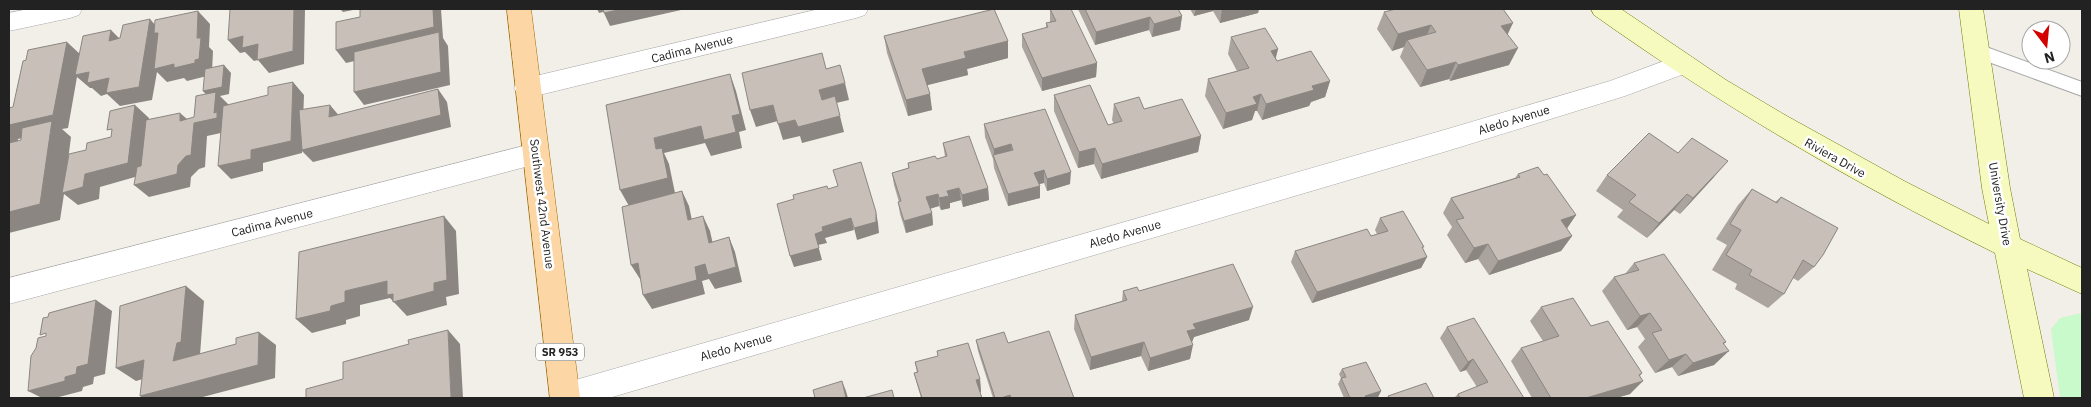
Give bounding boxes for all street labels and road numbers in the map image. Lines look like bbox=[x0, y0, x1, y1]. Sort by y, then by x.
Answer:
street label: Cadima Avenue bbox=[650, 31, 735, 66]
street label: Aledo Avenue bbox=[1476, 101, 1552, 138]
street label: Riviera Drive bbox=[1802, 135, 1869, 181]
street label: Southwest 42nd Avenue bbox=[527, 138, 558, 270]
street label: University Drive bbox=[1986, 161, 2015, 247]
street label: Cadima Avenue bbox=[230, 205, 315, 240]
street label: Aledo Avenue bbox=[1087, 216, 1163, 251]
street label: Aledo Avenue bbox=[698, 329, 774, 364]
road number: SR 953 bbox=[536, 344, 584, 361]

